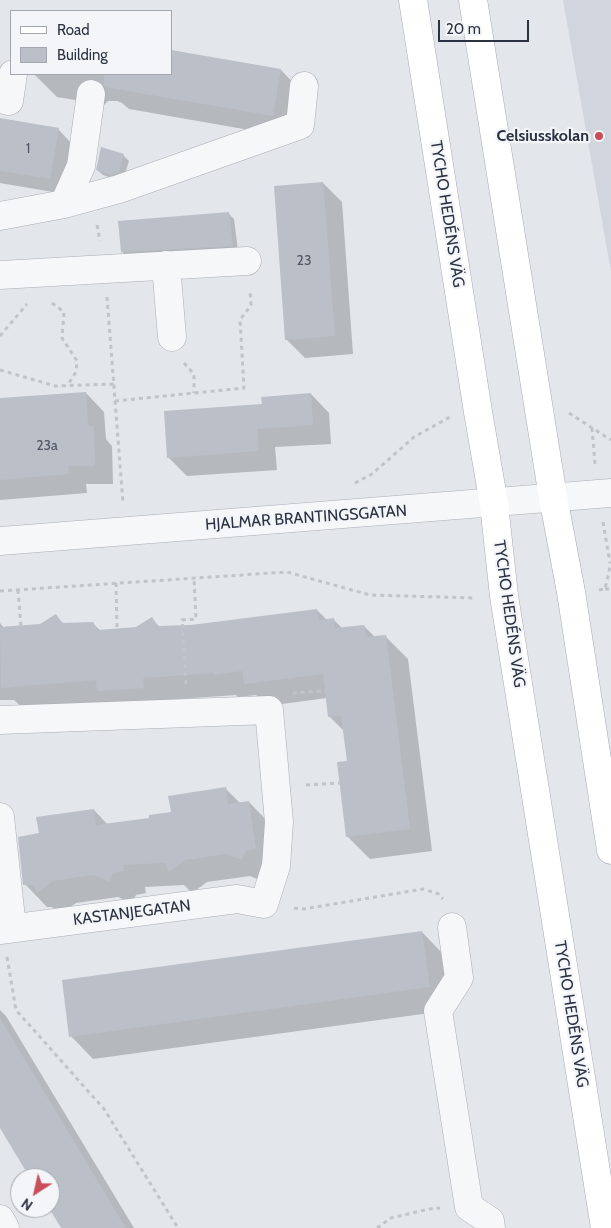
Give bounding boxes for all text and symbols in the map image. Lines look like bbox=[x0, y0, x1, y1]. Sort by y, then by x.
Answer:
legend bbox=[10, 10, 172, 75]
scale bar bbox=[441, 10, 532, 42]
text: 20 m bbox=[446, 20, 481, 38]
text: Road bbox=[57, 21, 90, 39]
text: Building bbox=[57, 46, 108, 64]
place label: Celsiusskolan bbox=[496, 126, 589, 146]
marker: Celsiusskolan bbox=[593, 130, 605, 142]
street label: TYCHO HEDÉNS VÄG bbox=[426, 139, 468, 289]
house number: 1 bbox=[26, 141, 30, 157]
house number: 23 bbox=[297, 253, 311, 269]
house number: 23a bbox=[36, 438, 58, 454]
street label: HJALMAR BRANTINGSGATAN bbox=[204, 501, 408, 535]
street label: TYCHO HEDÉNS VÄG bbox=[489, 539, 529, 689]
street label: KASTANJEGATAN bbox=[72, 896, 192, 930]
street label: TYCHO HEDÉNS VÄG bbox=[550, 939, 592, 1089]
north arrow bbox=[10, 1168, 60, 1218]
text: N bbox=[18, 1194, 36, 1215]

